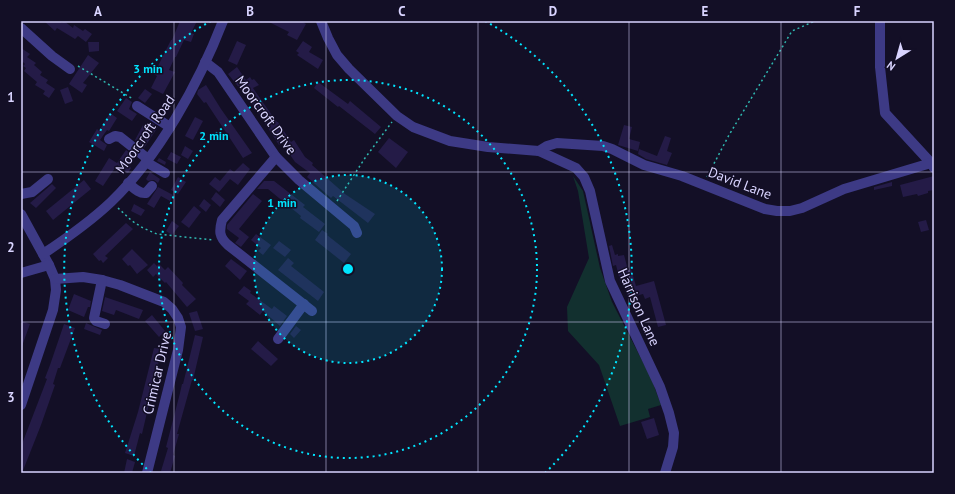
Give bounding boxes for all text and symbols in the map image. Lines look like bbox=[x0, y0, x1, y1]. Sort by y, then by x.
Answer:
text: A bbox=[94, 3, 102, 20]
text: B bbox=[246, 3, 254, 20]
text: C bbox=[398, 3, 406, 20]
text: D bbox=[549, 3, 557, 20]
text: E bbox=[702, 3, 709, 20]
text: F bbox=[854, 3, 861, 20]
north arrow bbox=[877, 38, 917, 78]
text: N bbox=[884, 58, 898, 74]
text: 3 min bbox=[133, 61, 163, 76]
street label: Moorcroft Drive bbox=[231, 72, 301, 158]
text: 1 bbox=[7, 89, 15, 106]
street label: Moorcroft Road bbox=[111, 91, 179, 177]
text: 2 min bbox=[199, 128, 229, 143]
street label: David Lane bbox=[706, 163, 774, 203]
text: 1 min bbox=[267, 195, 297, 210]
text: 2 bbox=[7, 239, 15, 256]
centre of rings bbox=[341, 262, 355, 276]
street label: Harrison Lane bbox=[614, 265, 664, 349]
street label: Crimicar Drive bbox=[139, 330, 175, 416]
text: 3 bbox=[7, 389, 15, 406]

